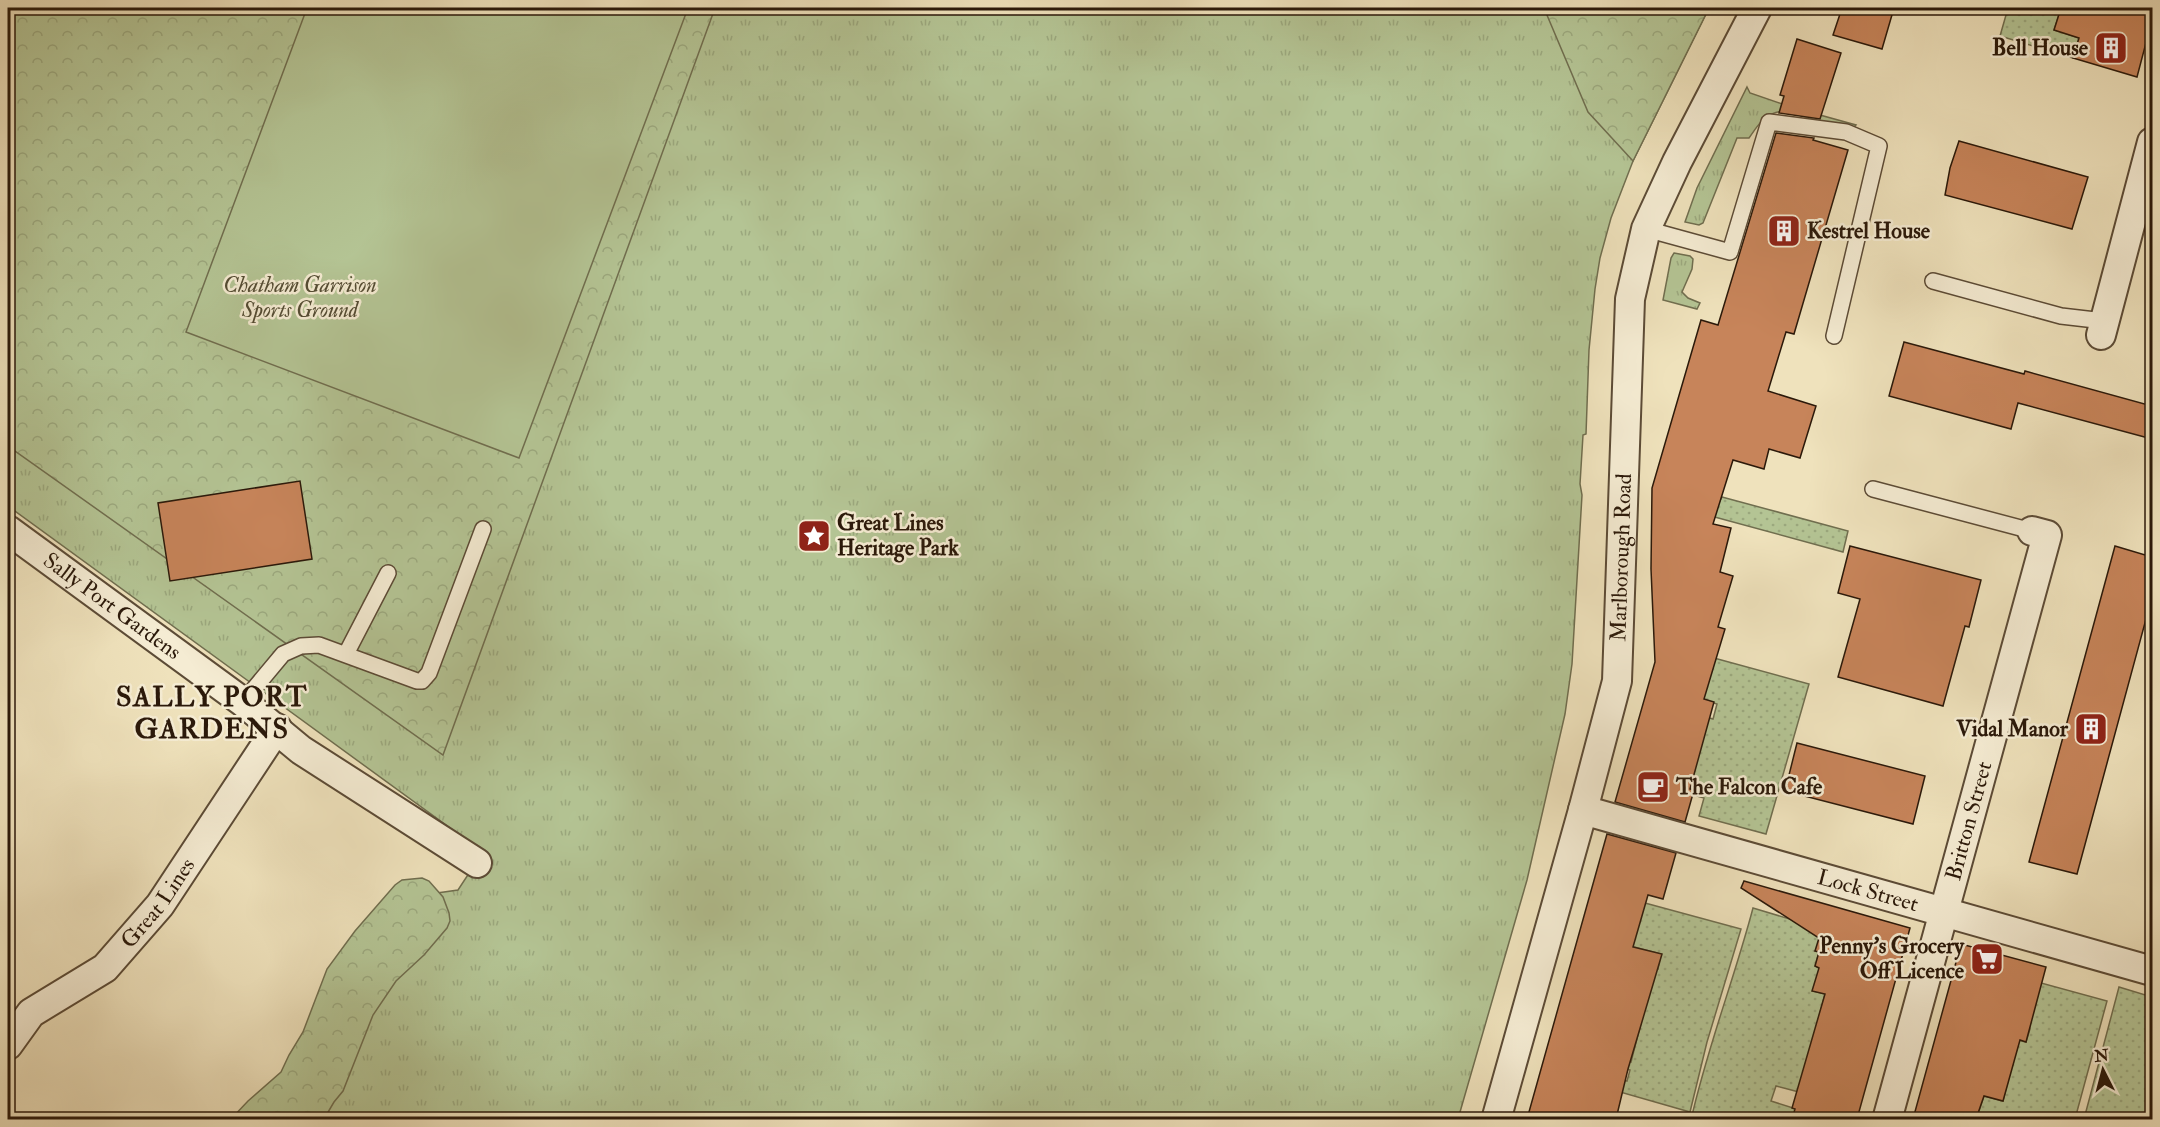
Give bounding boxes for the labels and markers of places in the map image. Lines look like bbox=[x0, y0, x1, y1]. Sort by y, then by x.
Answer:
building icon: Bell House bbox=[2093, 30, 2129, 66]
place label: Bell House bbox=[1992, 34, 2089, 62]
building icon: Kestrel House bbox=[1766, 213, 1802, 249]
place label: Kestrel House bbox=[1807, 217, 1931, 245]
place label: Great Lines Heritage Park bbox=[837, 509, 959, 563]
place icon: Great Lines Heritage Park bbox=[796, 518, 832, 554]
building icon: Vidal Manor bbox=[2073, 711, 2109, 747]
place label: Vidal Manor bbox=[1955, 715, 2069, 743]
cafe icon: The Falcon Cafe bbox=[1635, 769, 1671, 805]
place label: The Falcon Cafe bbox=[1675, 773, 1823, 801]
place label: Penny's Grocery Off Licence bbox=[1819, 932, 1965, 985]
supermarket icon: Penny's Grocery Off Licence bbox=[1969, 941, 2005, 977]

